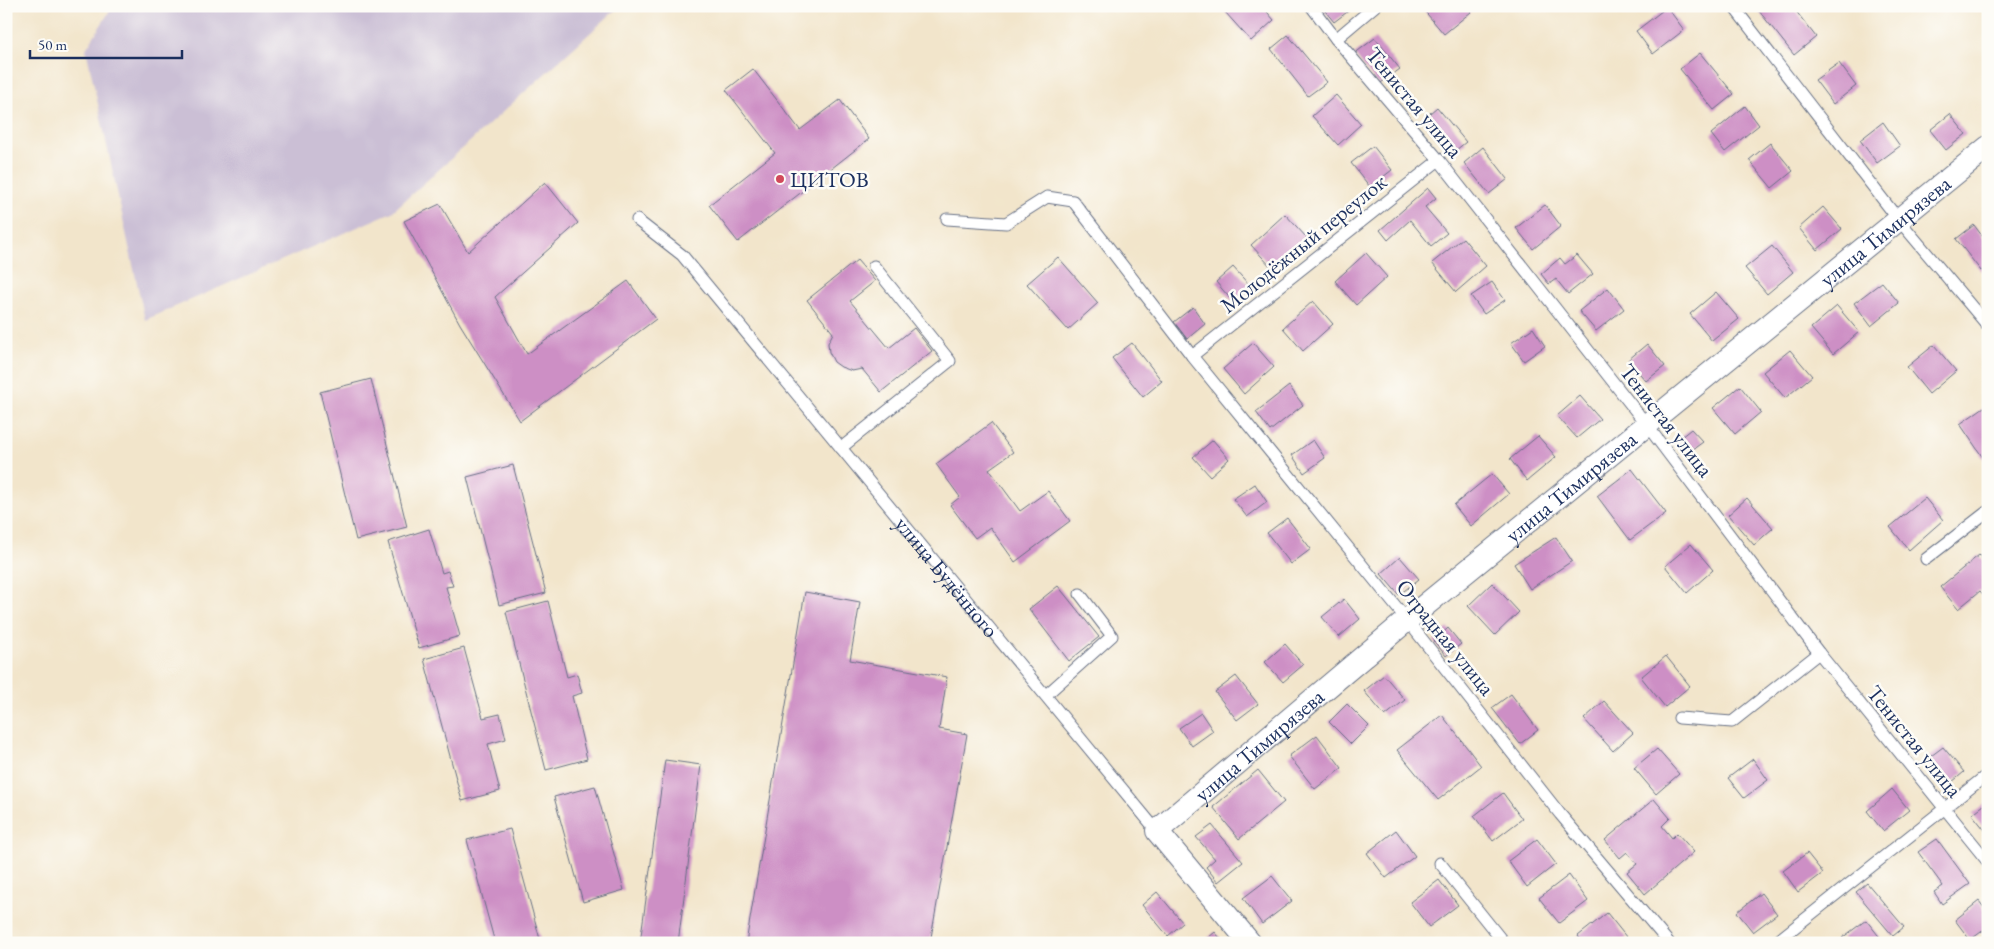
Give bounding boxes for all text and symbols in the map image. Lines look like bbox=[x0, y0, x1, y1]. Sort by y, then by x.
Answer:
scale bar bbox=[30, 28, 182, 60]
text: 50 m bbox=[38, 35, 67, 54]
street label: Тенистая улица bbox=[1360, 41, 1470, 164]
place label: ЦИТОВ bbox=[790, 165, 869, 194]
street label: Молодёжный переулок bbox=[1214, 167, 1393, 319]
street label: улица Тимирязева bbox=[1813, 169, 1957, 294]
marker: ЦИТОВ bbox=[774, 173, 786, 185]
street label: Тенистая улица bbox=[1613, 358, 1720, 483]
street label: улица Тимирязева bbox=[1499, 425, 1643, 549]
street label: улица Будённого bbox=[888, 510, 1006, 644]
street label: Отрадная улица bbox=[1390, 573, 1502, 702]
street label: Тенистая улица bbox=[1860, 679, 1969, 804]
street label: улица Тимирязева bbox=[1188, 682, 1330, 808]

